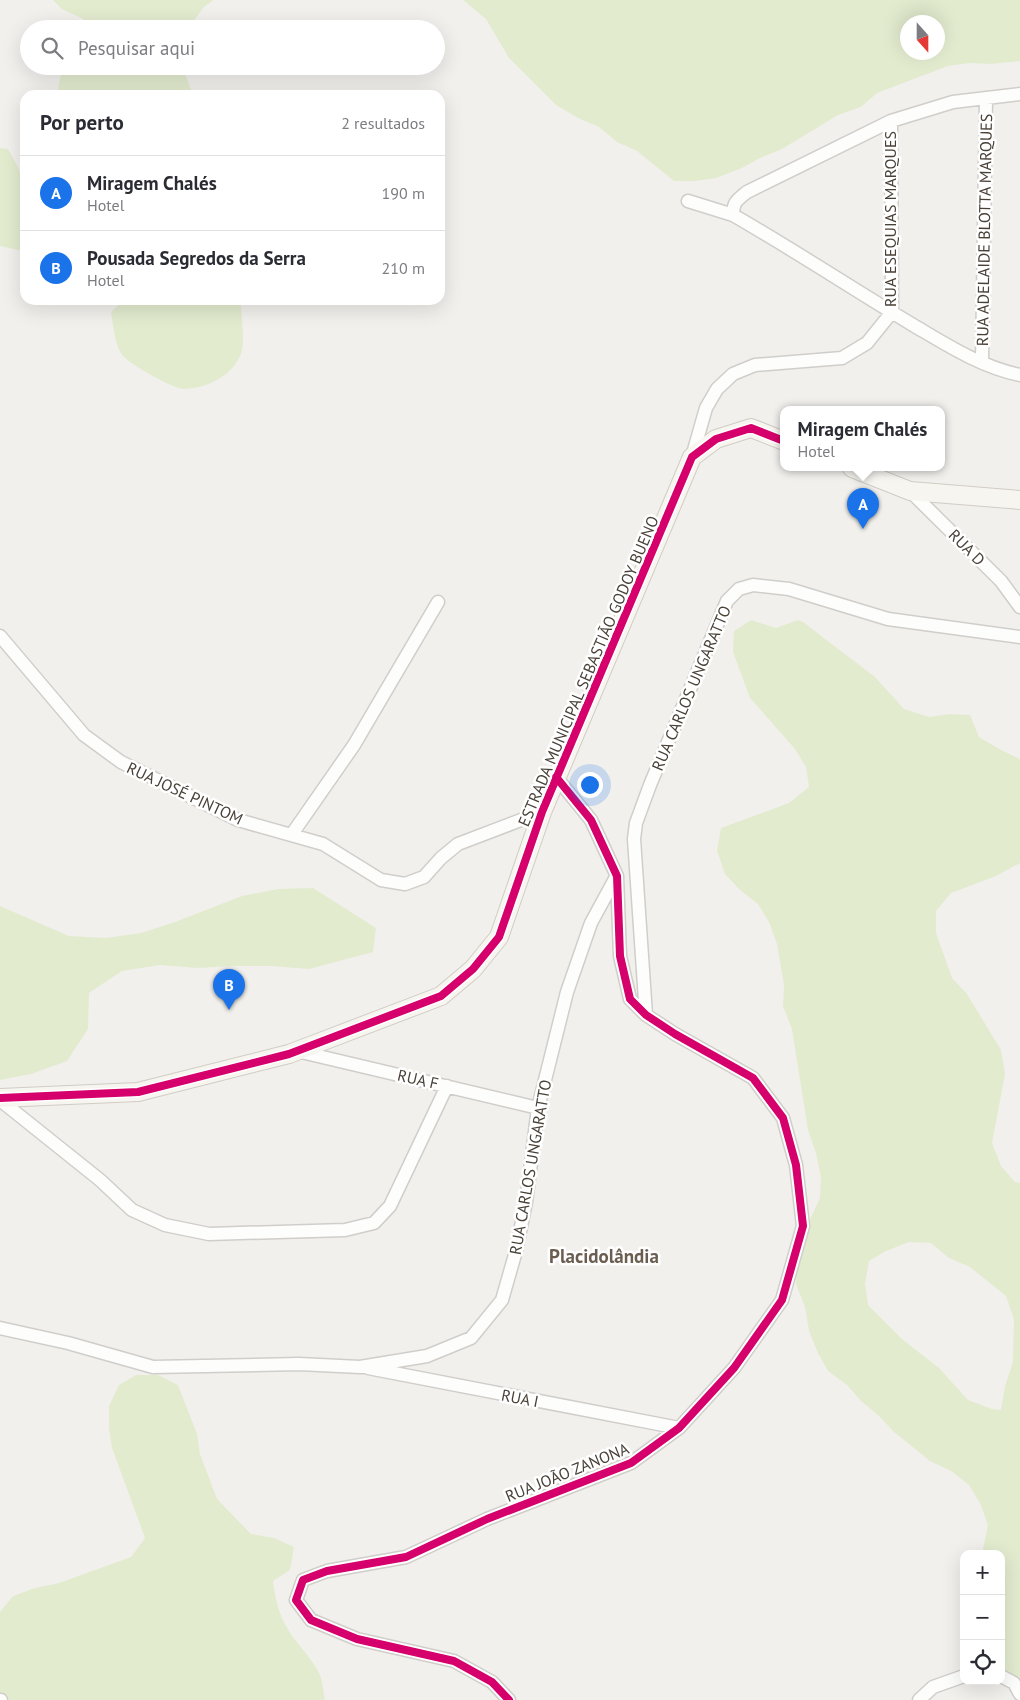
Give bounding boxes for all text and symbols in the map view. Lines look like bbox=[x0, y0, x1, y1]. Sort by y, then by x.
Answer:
north arrow bbox=[900, 15, 945, 60]
search box bbox=[20, 20, 445, 75]
icon: search bbox=[38, 34, 66, 62]
text: Pesquisar aqui bbox=[78, 36, 195, 60]
text: Por perto bbox=[40, 109, 124, 136]
text: 2 resultados bbox=[341, 113, 425, 133]
street label: RUA ADELAIDE BLOTTA MARQUES bbox=[972, 114, 996, 346]
street label: RUA ESEQUIAS MARQUES bbox=[880, 131, 900, 307]
text: Miragem Chalés bbox=[87, 171, 217, 195]
text: A bbox=[51, 183, 61, 203]
text: 190 m bbox=[382, 183, 425, 203]
text: Hotel bbox=[87, 195, 124, 215]
text: Pousada Segredos da Serra bbox=[87, 246, 306, 270]
text: B bbox=[51, 258, 61, 278]
text: 210 m bbox=[382, 258, 425, 278]
text: Hotel bbox=[87, 270, 124, 290]
popup bbox=[780, 406, 945, 471]
text: Miragem Chalés bbox=[798, 417, 927, 441]
text: Hotel bbox=[798, 441, 835, 461]
pin: A bbox=[847, 488, 879, 529]
street label: ESTRADA MUNICIPAL SEBASTIÃO GODOY BUENO bbox=[513, 513, 663, 829]
street label: RUA D bbox=[945, 525, 989, 569]
street label: RUA CARLOS UNGARATTO bbox=[647, 602, 735, 774]
street label: RUA JOSÉ PINTOM bbox=[124, 757, 246, 829]
your location bbox=[577, 772, 603, 798]
pin: B bbox=[213, 969, 245, 1010]
street label: RUA F bbox=[396, 1065, 440, 1093]
street label: RUA CARLOS UNGARATTO bbox=[505, 1078, 555, 1256]
district label: Placidolândia bbox=[549, 1244, 659, 1268]
street label: RUA I bbox=[500, 1385, 540, 1411]
street label: RUA JOÃO ZANONA bbox=[502, 1438, 632, 1506]
map controls bbox=[960, 1550, 1005, 1685]
button: + bbox=[960, 1550, 1005, 1595]
button: − bbox=[960, 1595, 1005, 1640]
button: locate bbox=[960, 1640, 1005, 1685]

